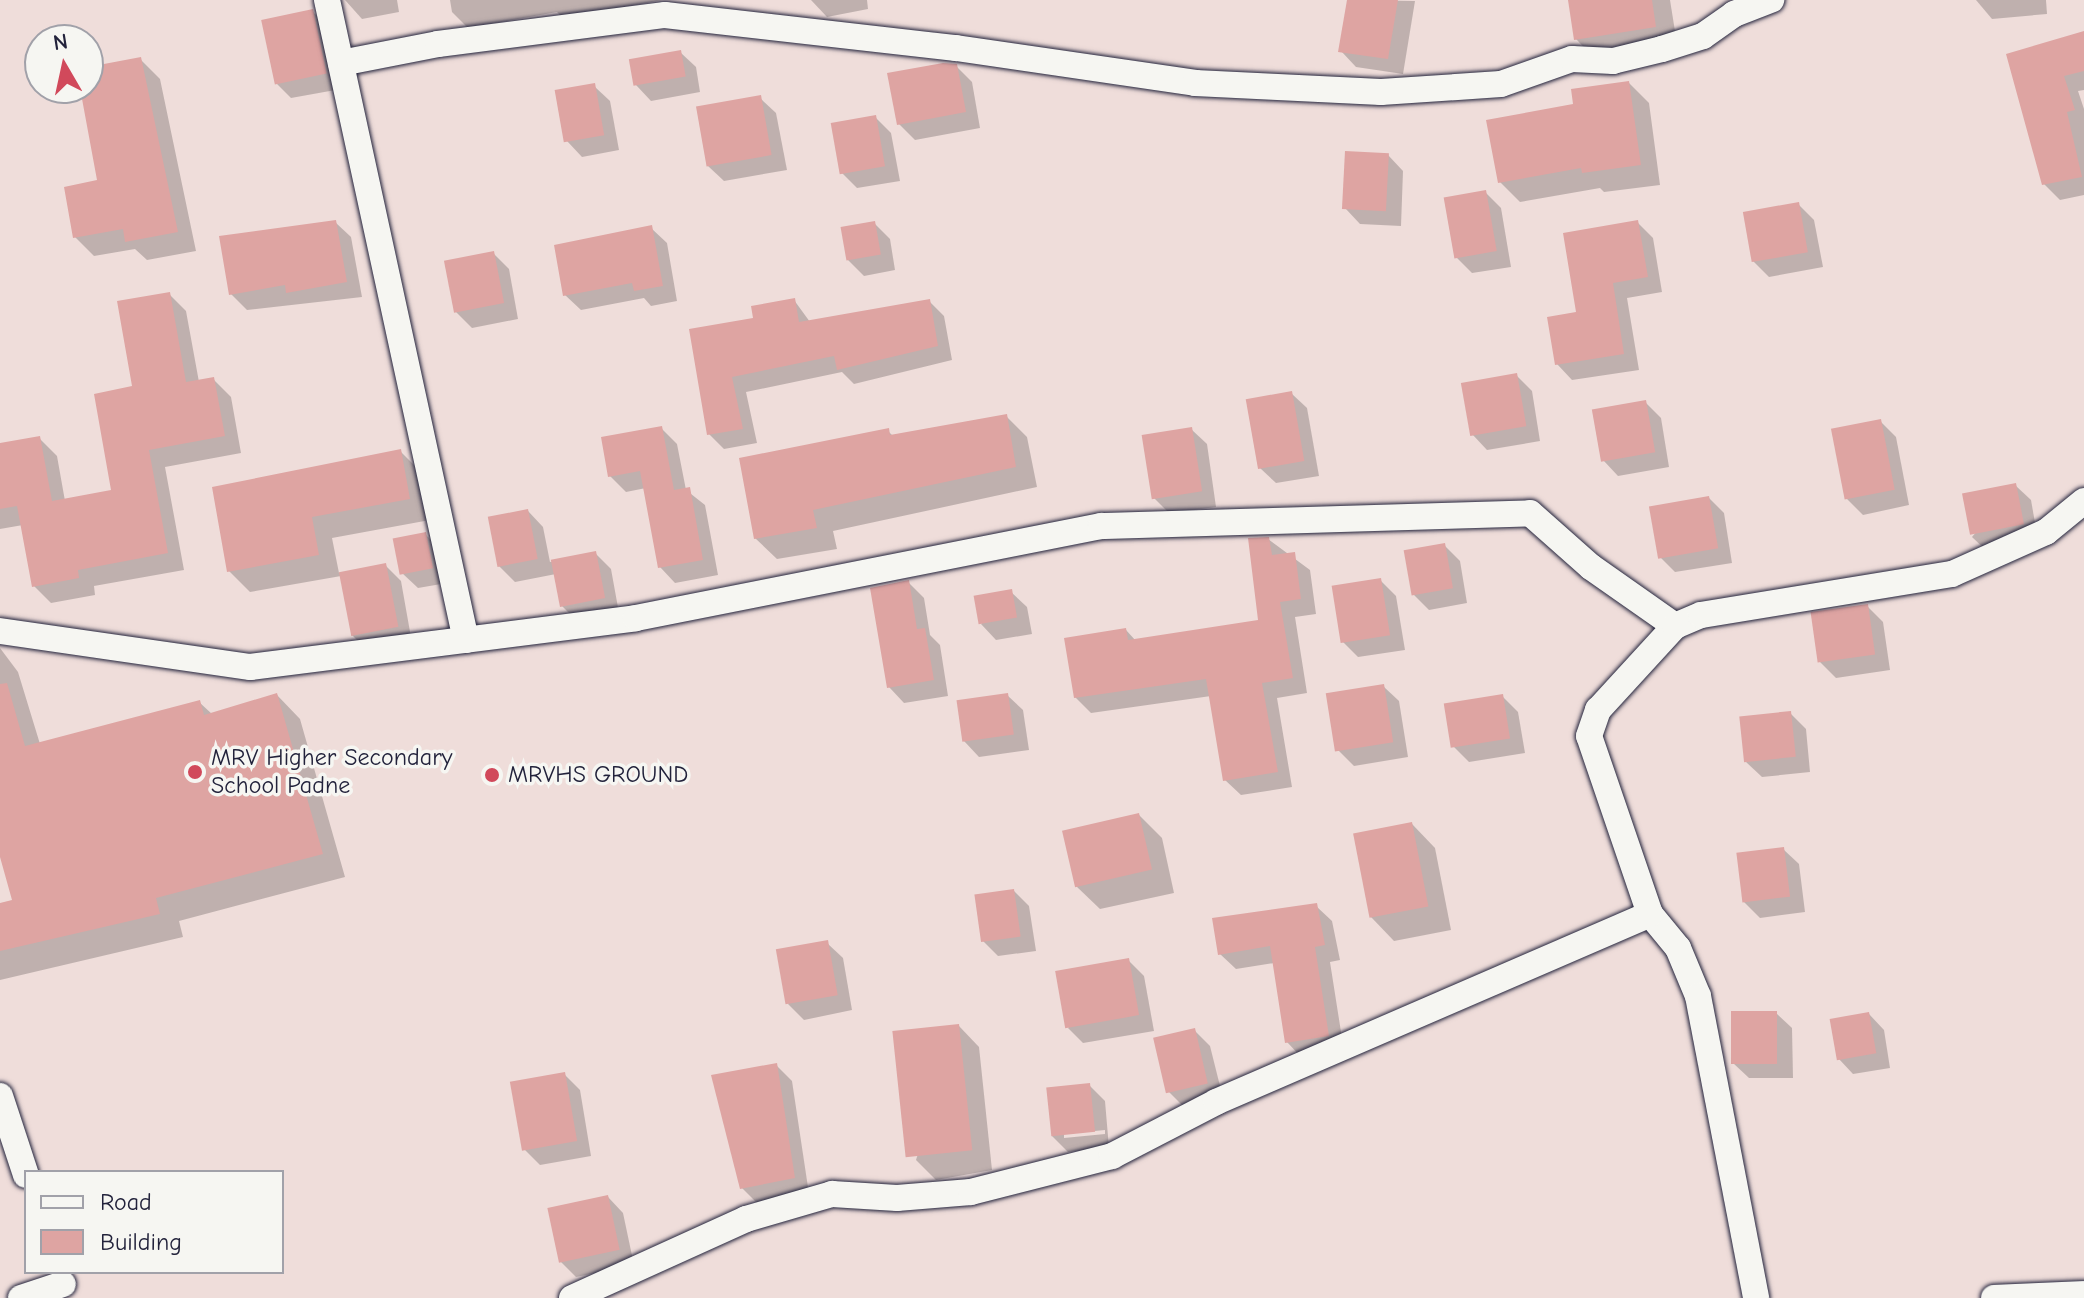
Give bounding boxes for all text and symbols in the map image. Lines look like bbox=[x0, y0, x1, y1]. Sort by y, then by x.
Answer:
north arrow bbox=[24, 24, 104, 104]
text: N bbox=[51, 28, 70, 56]
place label: MRV Higher Secondary School Padne bbox=[211, 744, 452, 800]
place label: MRVHS GROUND bbox=[508, 761, 688, 789]
marker: MRV Higher Secondary School Padne bbox=[186, 763, 204, 781]
marker: MRVHS GROUND bbox=[483, 766, 501, 784]
legend bbox=[24, 1170, 284, 1274]
text: Road bbox=[100, 1188, 152, 1216]
text: Building bbox=[100, 1228, 182, 1256]

